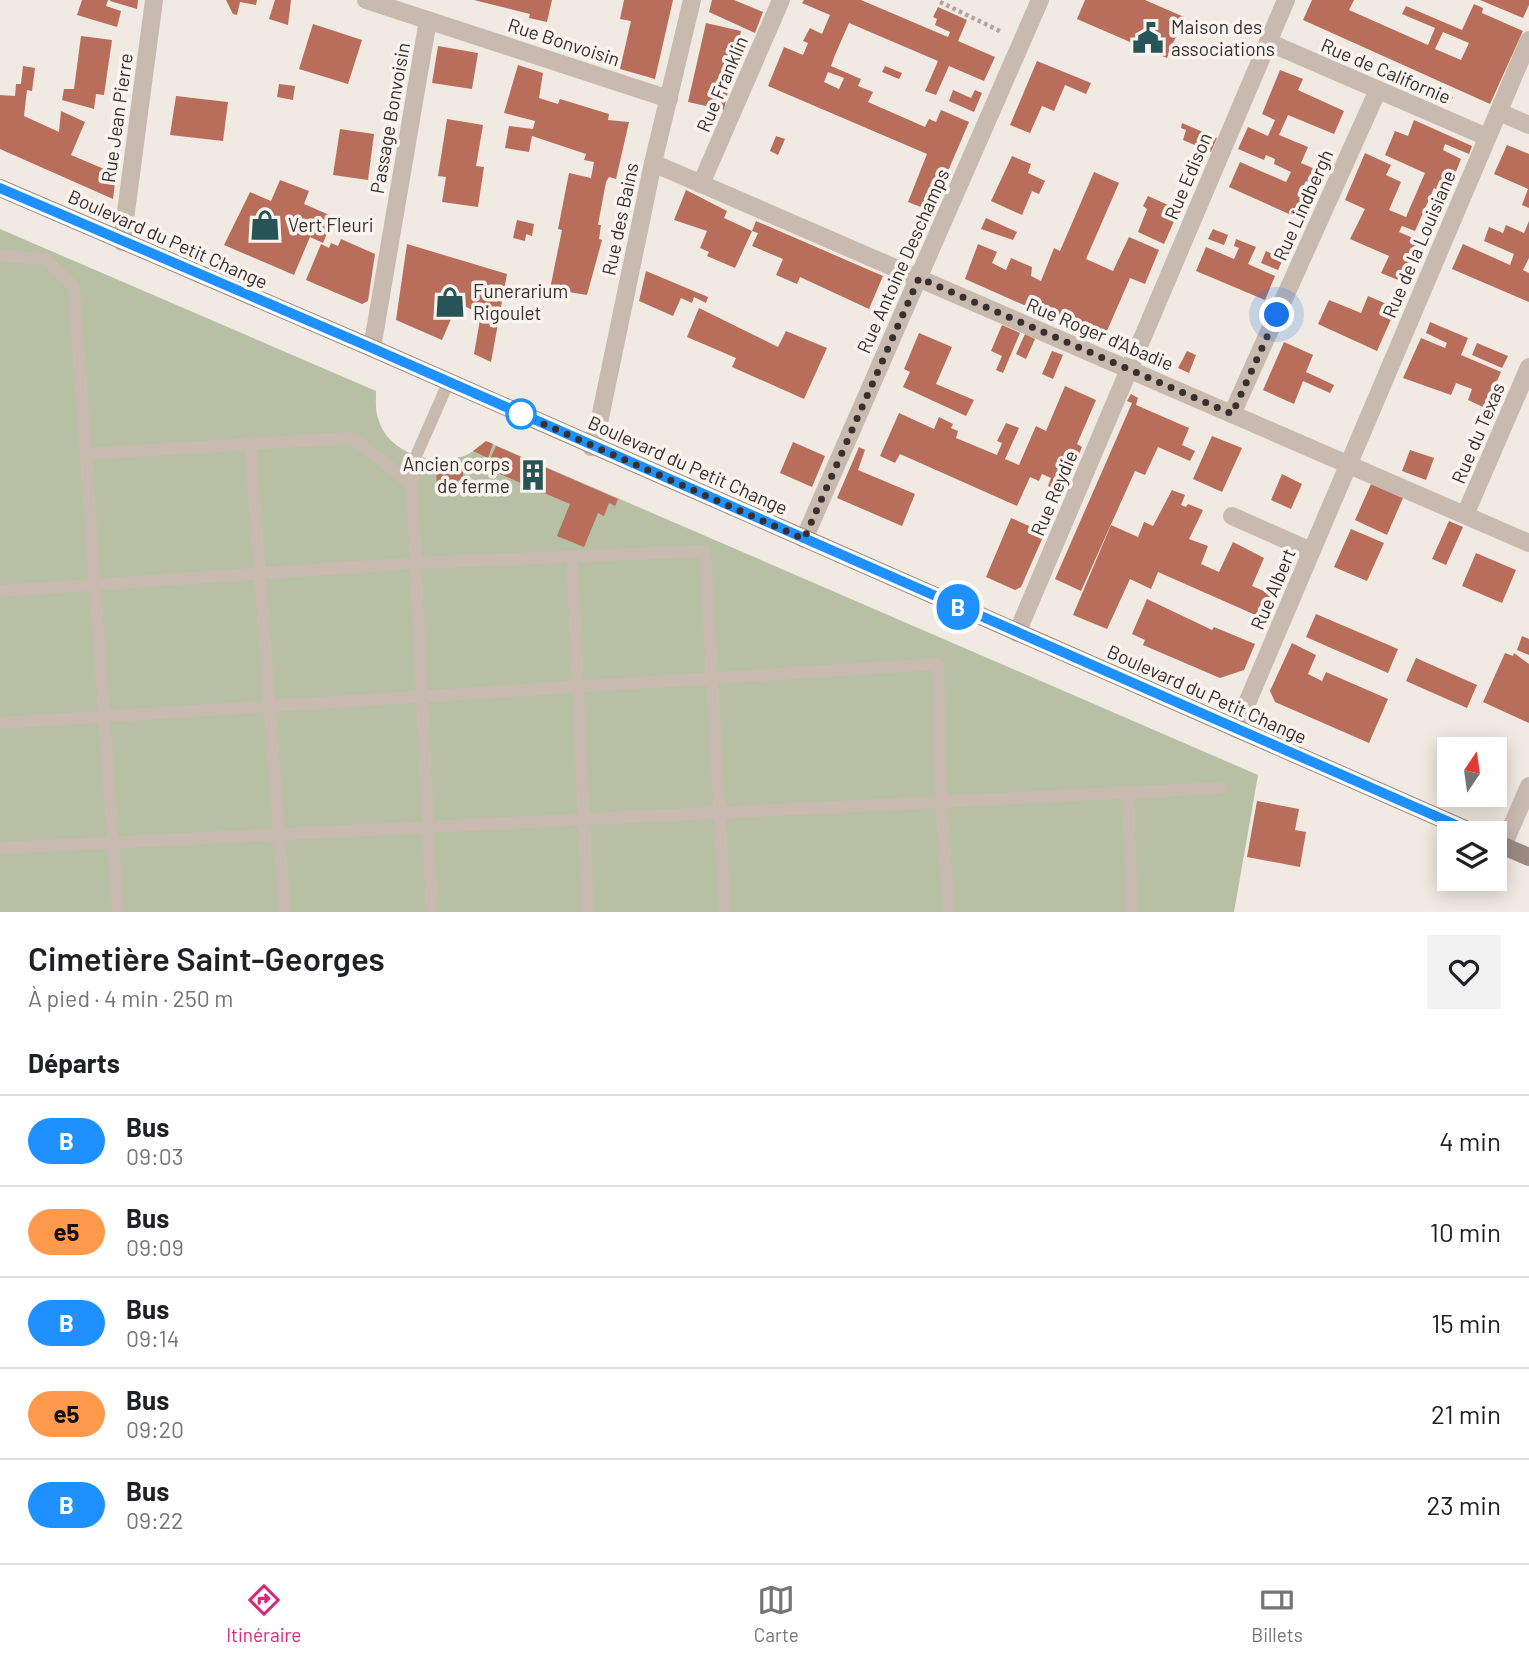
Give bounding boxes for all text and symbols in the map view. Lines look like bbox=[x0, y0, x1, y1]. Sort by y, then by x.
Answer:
street label: Rue Bonvoisin bbox=[505, 13, 623, 70]
place label: Maison des associations bbox=[1171, 15, 1275, 60]
public building icon: Maison des associations bbox=[1131, 21, 1165, 55]
street label: Rue Franklin bbox=[691, 32, 752, 135]
street label: Rue de Californie bbox=[1318, 33, 1455, 108]
street label: Passage Bonvoisin bbox=[365, 40, 414, 195]
street label: Rue Jean Pierre bbox=[96, 52, 137, 184]
street label: Rue Edison bbox=[1159, 129, 1216, 223]
street label: Rue Lindbergh bbox=[1268, 146, 1337, 264]
street label: Rue des Bains bbox=[596, 160, 643, 277]
street label: Rue Antoine Deschamps bbox=[851, 165, 954, 357]
street label: Rue de la Louisiane bbox=[1377, 167, 1460, 321]
street label: Boulevard du Petit Change bbox=[65, 184, 272, 293]
shop icon: Vert Fleuri bbox=[248, 208, 282, 242]
place label: Vert Fleuri bbox=[288, 213, 374, 236]
place label: Funerarium Rigoulet bbox=[473, 279, 568, 324]
shop icon: Funerarium Rigoulet bbox=[433, 285, 467, 319]
street label: Rue Roger d'Abadie bbox=[1023, 292, 1177, 375]
your location bbox=[1259, 297, 1294, 332]
street label: Rue du Texas bbox=[1446, 379, 1509, 487]
unlabelled marker bbox=[506, 399, 536, 429]
street label: Boulevard du Petit Change bbox=[585, 410, 792, 519]
street label: Rue Reydie bbox=[1025, 446, 1082, 539]
place label: Ancien corps de ferme bbox=[403, 452, 510, 497]
building icon: Ancien corps de ferme bbox=[516, 458, 550, 492]
street label: Rue Albert bbox=[1245, 545, 1300, 633]
line badge: B bbox=[935, 584, 981, 630]
text: B bbox=[951, 592, 965, 621]
street label: Boulevard du Petit Change bbox=[1104, 639, 1311, 748]
north arrow bbox=[1437, 737, 1507, 807]
map controls bbox=[1437, 737, 1507, 891]
button: layers bbox=[1437, 821, 1507, 891]
button: heart bbox=[1427, 935, 1501, 1009]
text: Cimetière Saint-Georges bbox=[28, 938, 385, 978]
text: À pied · 4 min · 250 m bbox=[28, 984, 233, 1012]
text: Départs bbox=[28, 1047, 120, 1078]
text: Bus bbox=[126, 1111, 169, 1142]
text: 4 min bbox=[1439, 1125, 1501, 1156]
text: B bbox=[59, 1126, 74, 1155]
text: 09:03 bbox=[126, 1142, 184, 1170]
text: Bus bbox=[126, 1202, 169, 1233]
text: 10 min bbox=[1430, 1216, 1501, 1247]
text: e5 bbox=[53, 1217, 80, 1246]
text: 09:09 bbox=[126, 1233, 184, 1261]
text: Bus bbox=[126, 1293, 169, 1324]
text: 15 min bbox=[1431, 1307, 1501, 1338]
text: B bbox=[59, 1308, 74, 1337]
text: 09:14 bbox=[126, 1324, 180, 1352]
text: Bus bbox=[126, 1384, 169, 1415]
text: 21 min bbox=[1431, 1398, 1501, 1429]
text: e5 bbox=[53, 1399, 80, 1428]
text: 09:20 bbox=[126, 1415, 184, 1443]
text: Bus bbox=[126, 1475, 169, 1506]
text: 23 min bbox=[1426, 1489, 1501, 1520]
text: B bbox=[59, 1490, 74, 1519]
text: 09:22 bbox=[126, 1506, 183, 1534]
tab: Itinéraire bbox=[226, 1581, 301, 1646]
tab: Carte bbox=[754, 1581, 799, 1646]
tab: Billets bbox=[1251, 1581, 1303, 1646]

